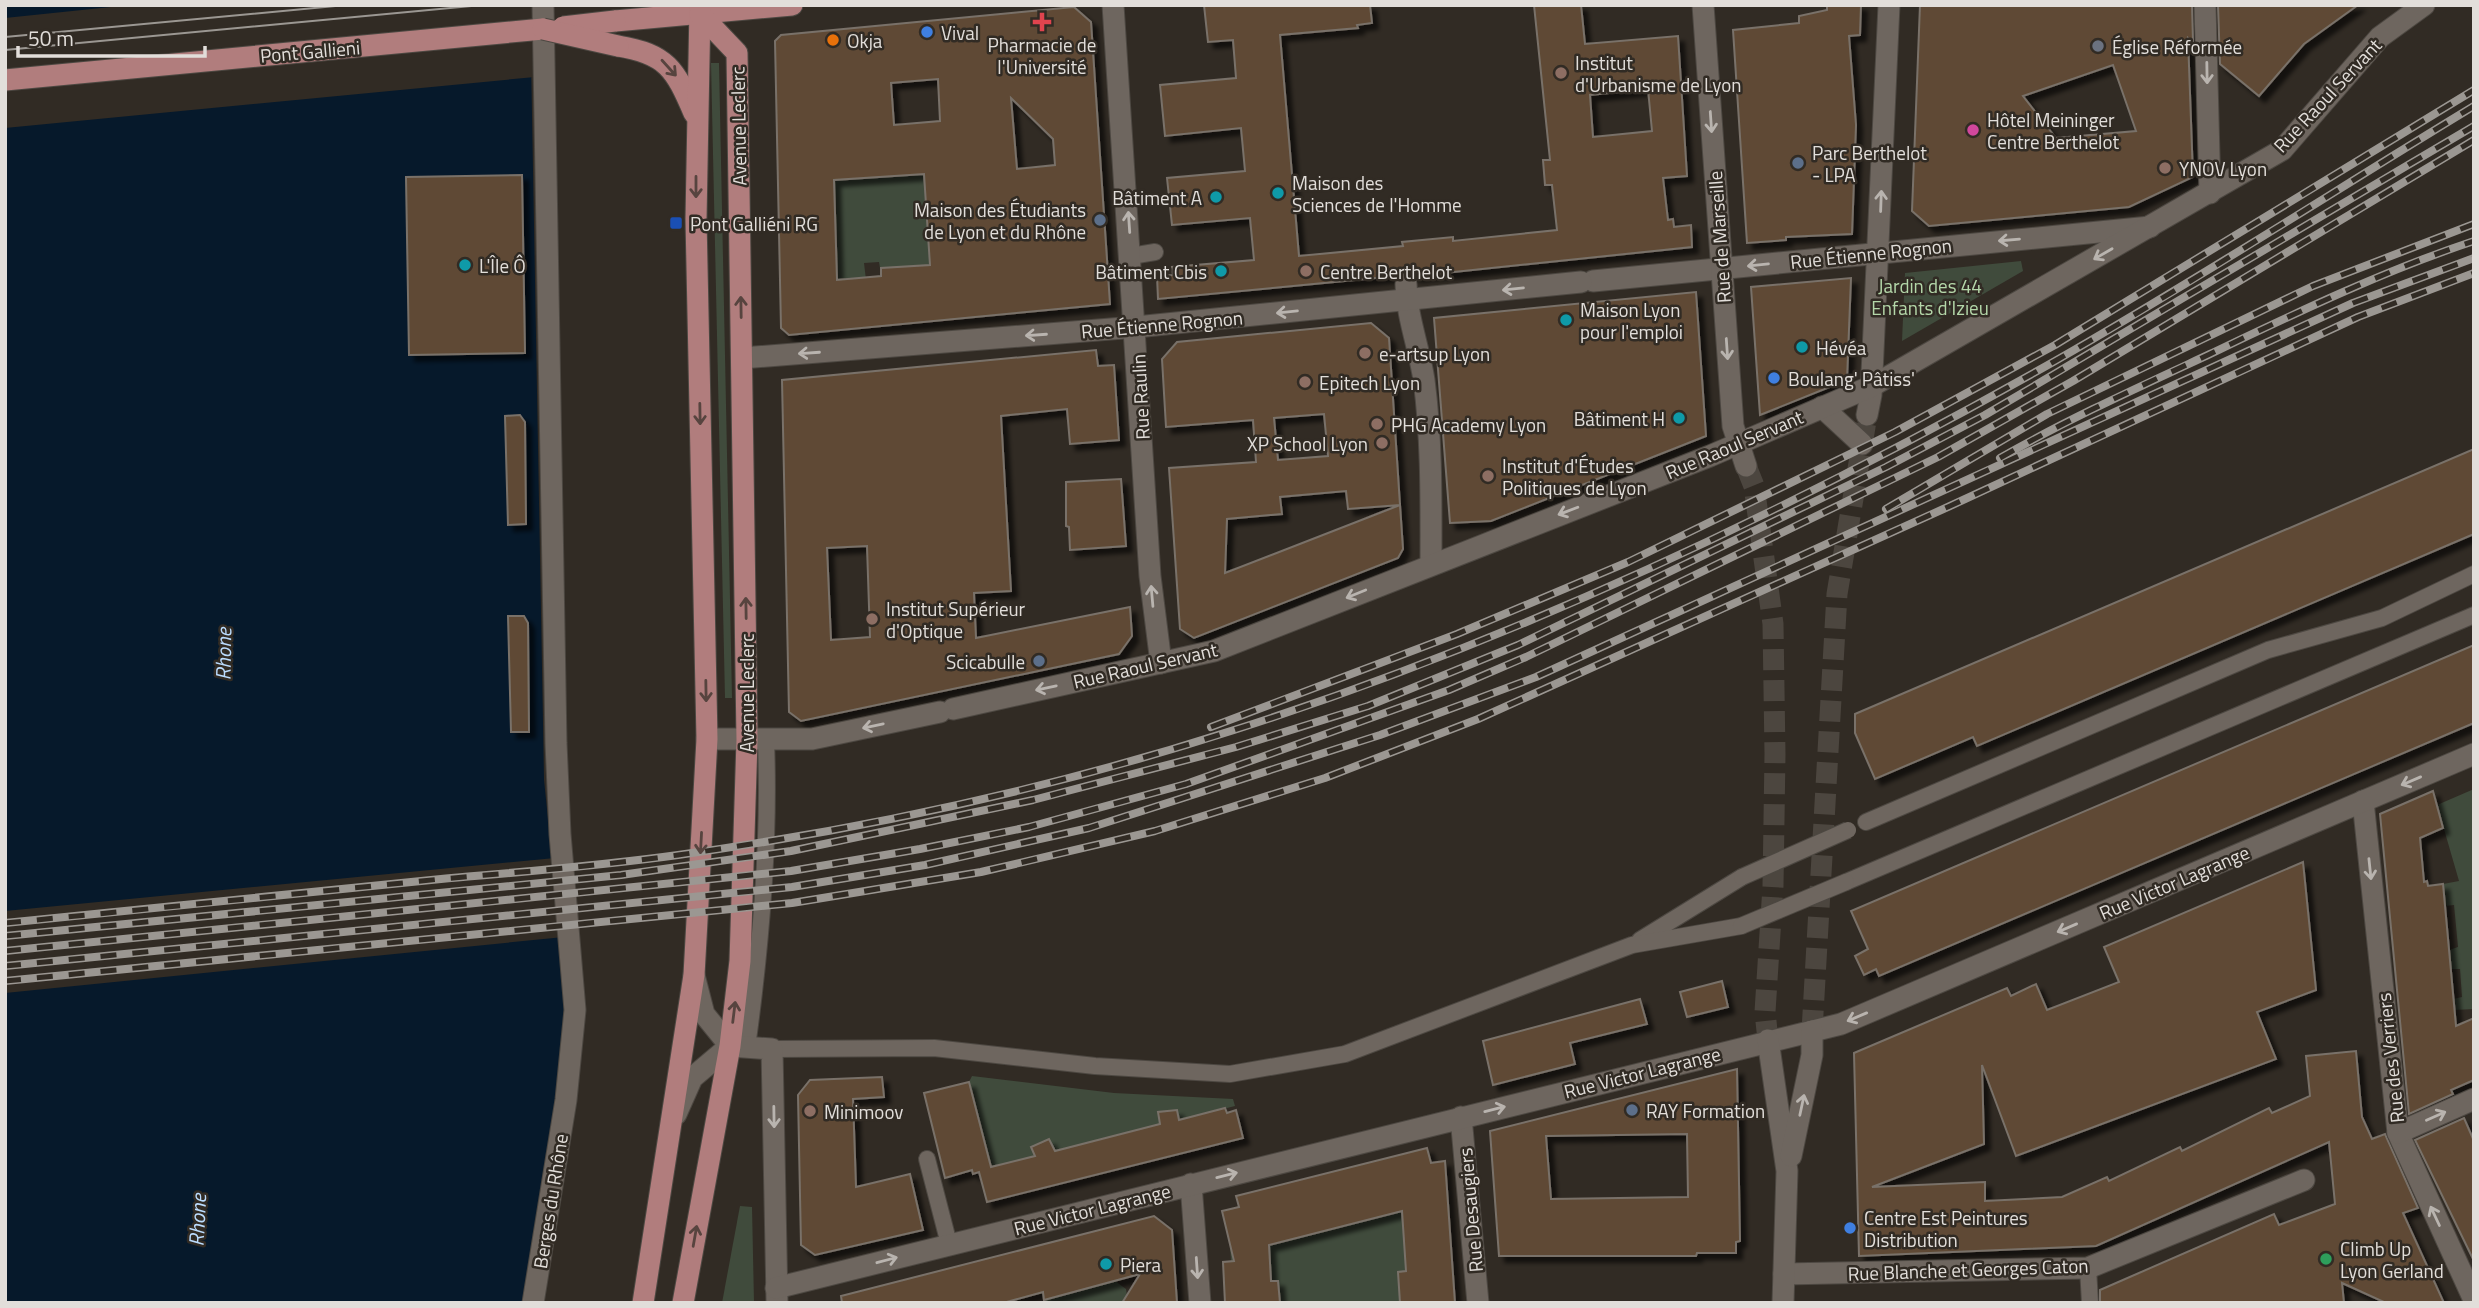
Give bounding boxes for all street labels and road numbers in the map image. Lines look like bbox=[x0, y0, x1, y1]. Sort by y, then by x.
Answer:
street label: Rue Raoul Servant bbox=[2266, 31, 2388, 159]
street label: Pont Gallieni bbox=[259, 32, 361, 70]
street label: Avenue Leclerc bbox=[722, 66, 754, 186]
street label: Rue de Marseille bbox=[1700, 170, 1738, 304]
street label: Rue Étienne Rognon bbox=[1789, 230, 1953, 276]
street label: Rue Étienne Rognon bbox=[1080, 302, 1244, 346]
street label: Rue Raulin bbox=[1123, 354, 1157, 440]
street label: Rue Raoul Servant bbox=[1661, 402, 1808, 486]
street label: Avenue Leclerc bbox=[732, 633, 761, 753]
street label: Rue Raoul Servant bbox=[1070, 634, 1220, 696]
street label: Rue Victor Lagrange bbox=[2094, 837, 2254, 927]
street label: Rue des Verriers bbox=[2369, 991, 2411, 1124]
street label: Rue Victor Lagrange bbox=[1561, 1039, 1723, 1105]
street label: Berges du Rhône bbox=[525, 1131, 575, 1271]
street label: Rue Desaugiers bbox=[1450, 1146, 1490, 1273]
street label: Rue Victor Lagrange bbox=[1011, 1176, 1173, 1242]
street label: Rue Blanche et Georges Caton bbox=[1847, 1250, 2089, 1288]

